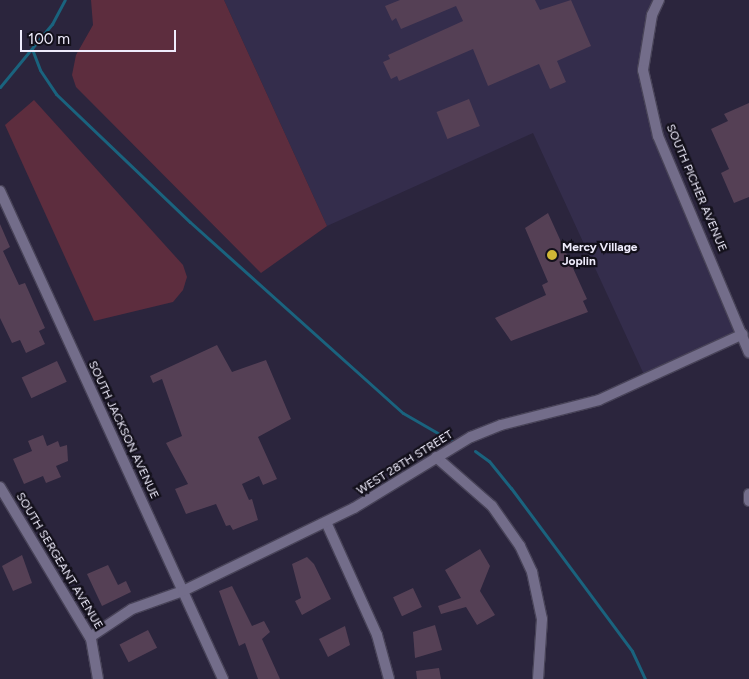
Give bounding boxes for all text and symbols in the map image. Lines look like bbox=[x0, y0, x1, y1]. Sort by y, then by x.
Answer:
scale bar bbox=[22, 20, 179, 52]
text: 100 m bbox=[28, 30, 70, 48]
street label: SOUTH PICHER AVENUE bbox=[663, 122, 729, 254]
place label: Mercy Village Joplin bbox=[562, 241, 638, 269]
marker: Mercy Village Joplin bbox=[546, 249, 558, 261]
street label: SOUTH JACKSON AVENUE bbox=[85, 359, 161, 501]
street label: WEST 28TH STREET bbox=[354, 428, 456, 498]
street label: SOUTH SERGEANT AVENUE bbox=[12, 490, 106, 632]

